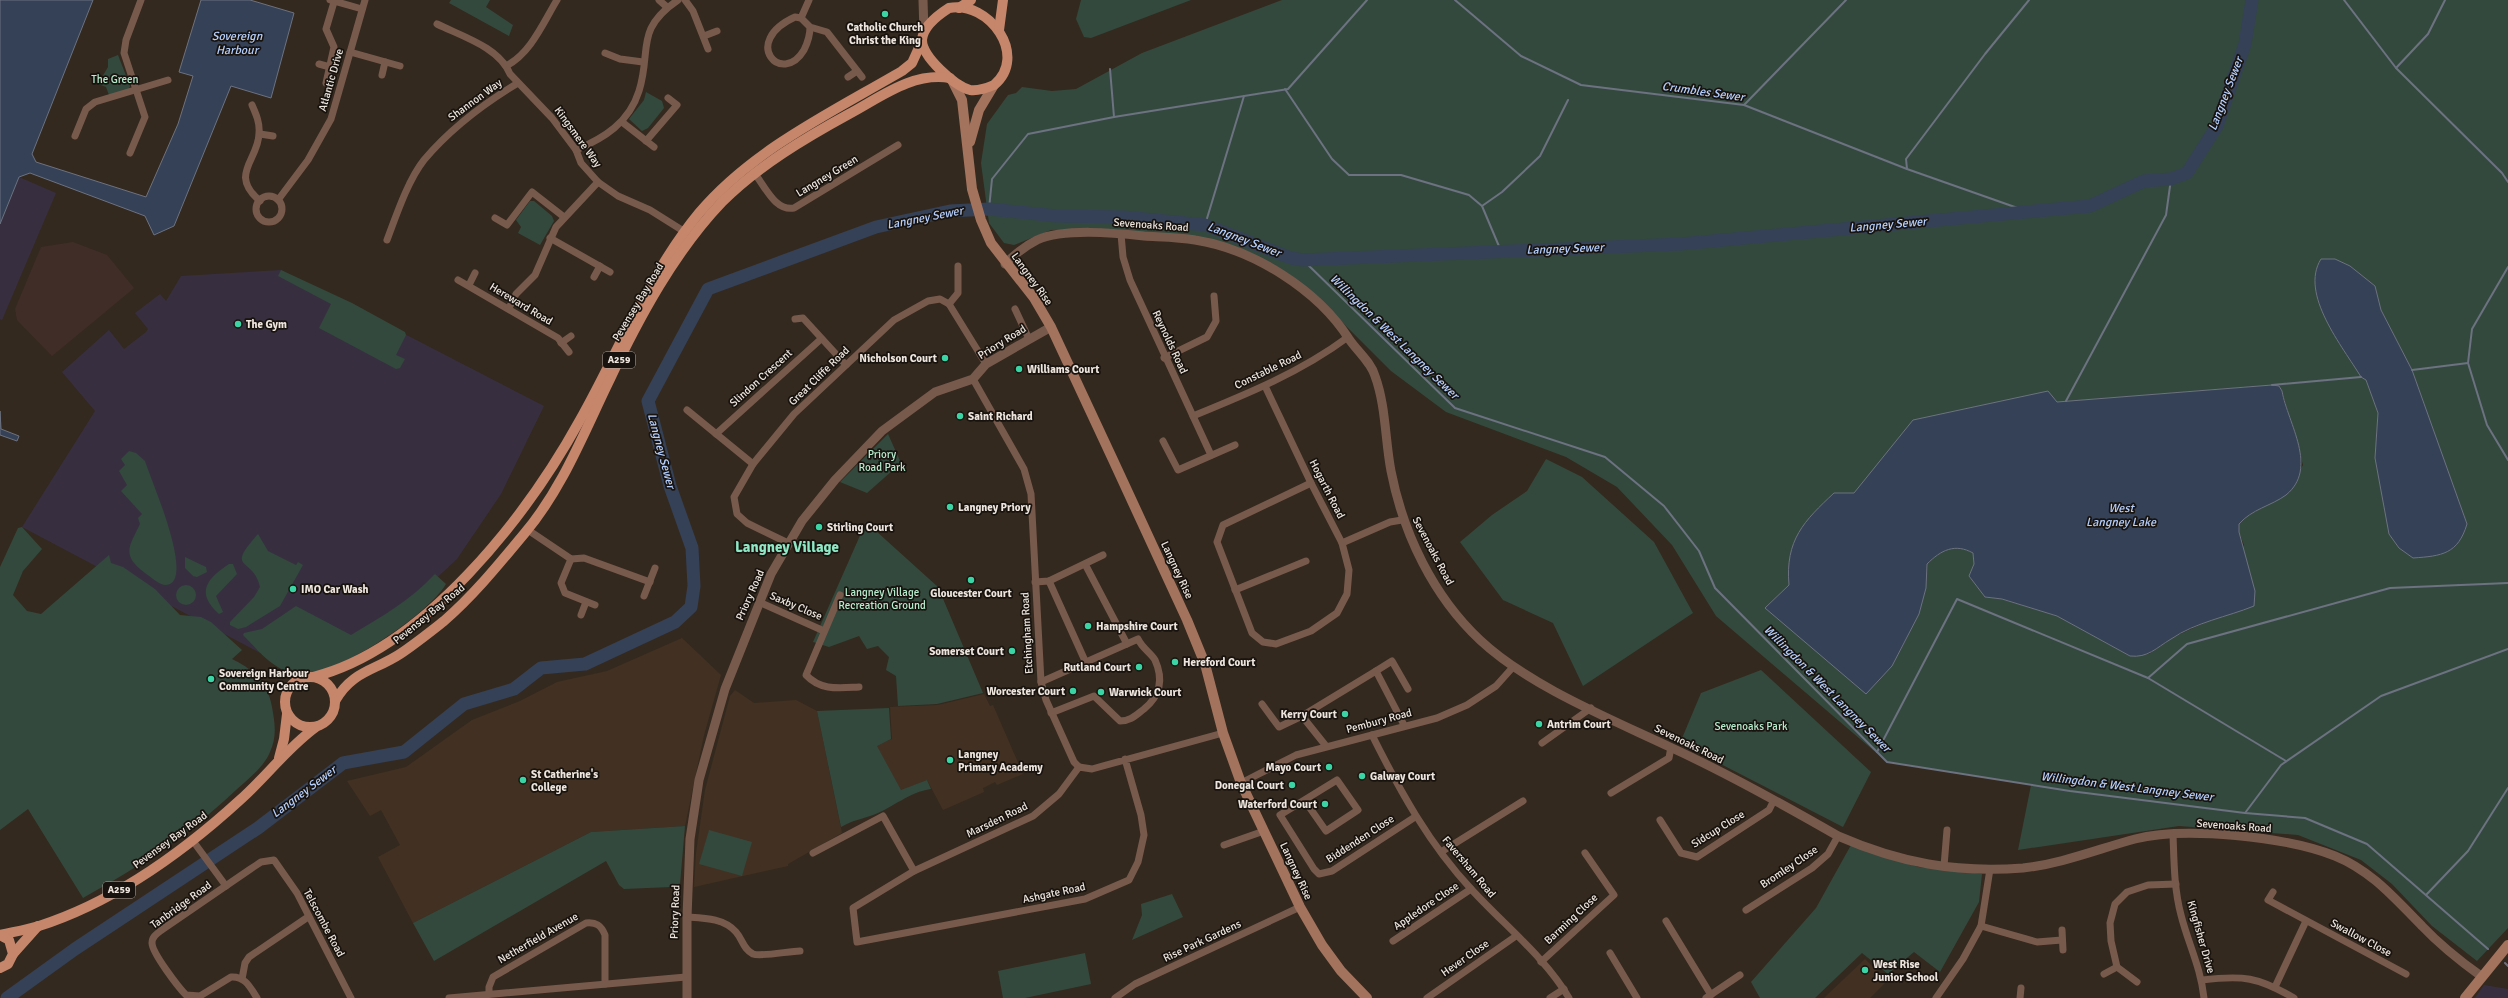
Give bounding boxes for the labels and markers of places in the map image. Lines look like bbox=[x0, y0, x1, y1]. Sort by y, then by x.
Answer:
marker: Catholic Church Christ the King bbox=[880, 9, 890, 19]
place label: Catholic Church Christ the King bbox=[847, 21, 923, 47]
place label: The Gym bbox=[246, 318, 287, 331]
marker: The Gym bbox=[233, 319, 243, 329]
place label: Nicholson Court bbox=[859, 352, 937, 365]
marker: Nicholson Court bbox=[940, 353, 950, 363]
place label: Williams Court bbox=[1027, 363, 1099, 376]
marker: Williams Court bbox=[1014, 364, 1024, 374]
place label: Saint Richard bbox=[968, 410, 1033, 423]
marker: Saint Richard bbox=[955, 411, 965, 421]
place label: Langney Priory bbox=[958, 501, 1031, 514]
marker: Langney Priory bbox=[945, 502, 955, 512]
place label: Stirling Court bbox=[827, 521, 893, 534]
marker: Stirling Court bbox=[814, 522, 824, 532]
marker: Gloucester Court bbox=[966, 575, 976, 585]
place label: IMO Car Wash bbox=[301, 583, 369, 596]
marker: IMO Car Wash bbox=[288, 584, 298, 594]
place label: Gloucester Court bbox=[930, 587, 1012, 600]
place label: Hampshire Court bbox=[1096, 620, 1178, 633]
marker: Hampshire Court bbox=[1083, 621, 1093, 631]
place label: Somerset Court bbox=[929, 645, 1004, 658]
marker: Somerset Court bbox=[1007, 646, 1017, 656]
place label: Hereford Court bbox=[1183, 656, 1255, 669]
marker: Hereford Court bbox=[1170, 657, 1180, 667]
place label: Rutland Court bbox=[1063, 661, 1131, 674]
marker: Rutland Court bbox=[1134, 662, 1144, 672]
place label: Sovereign Harbour Community Centre bbox=[219, 667, 309, 693]
marker: Sovereign Harbour Community Centre bbox=[206, 674, 216, 684]
place label: Worcester Court bbox=[986, 685, 1065, 698]
marker: Worcester Court bbox=[1068, 686, 1078, 696]
place label: Warwick Court bbox=[1109, 686, 1181, 699]
marker: Warwick Court bbox=[1096, 687, 1106, 697]
place label: Kerry Court bbox=[1281, 708, 1337, 721]
marker: Kerry Court bbox=[1340, 709, 1350, 719]
place label: Antrim Court bbox=[1547, 718, 1611, 731]
marker: Antrim Court bbox=[1534, 719, 1544, 729]
place label: Langney Primary Academy bbox=[958, 748, 1043, 774]
marker: Langney Primary Academy bbox=[945, 755, 955, 765]
place label: Mayo Court bbox=[1266, 761, 1321, 774]
marker: Mayo Court bbox=[1324, 762, 1334, 772]
place label: St Catherine's College bbox=[531, 768, 598, 794]
place label: Galway Court bbox=[1370, 770, 1435, 783]
marker: Galway Court bbox=[1357, 771, 1367, 781]
marker: St Catherine's College bbox=[518, 775, 528, 785]
place label: Donegal Court bbox=[1215, 779, 1284, 792]
marker: Donegal Court bbox=[1287, 780, 1297, 790]
place label: Waterford Court bbox=[1238, 798, 1317, 811]
marker: Waterford Court bbox=[1320, 799, 1330, 809]
place label: West Rise Junior School bbox=[1873, 958, 1939, 984]
marker: West Rise Junior School bbox=[1860, 965, 1870, 975]

